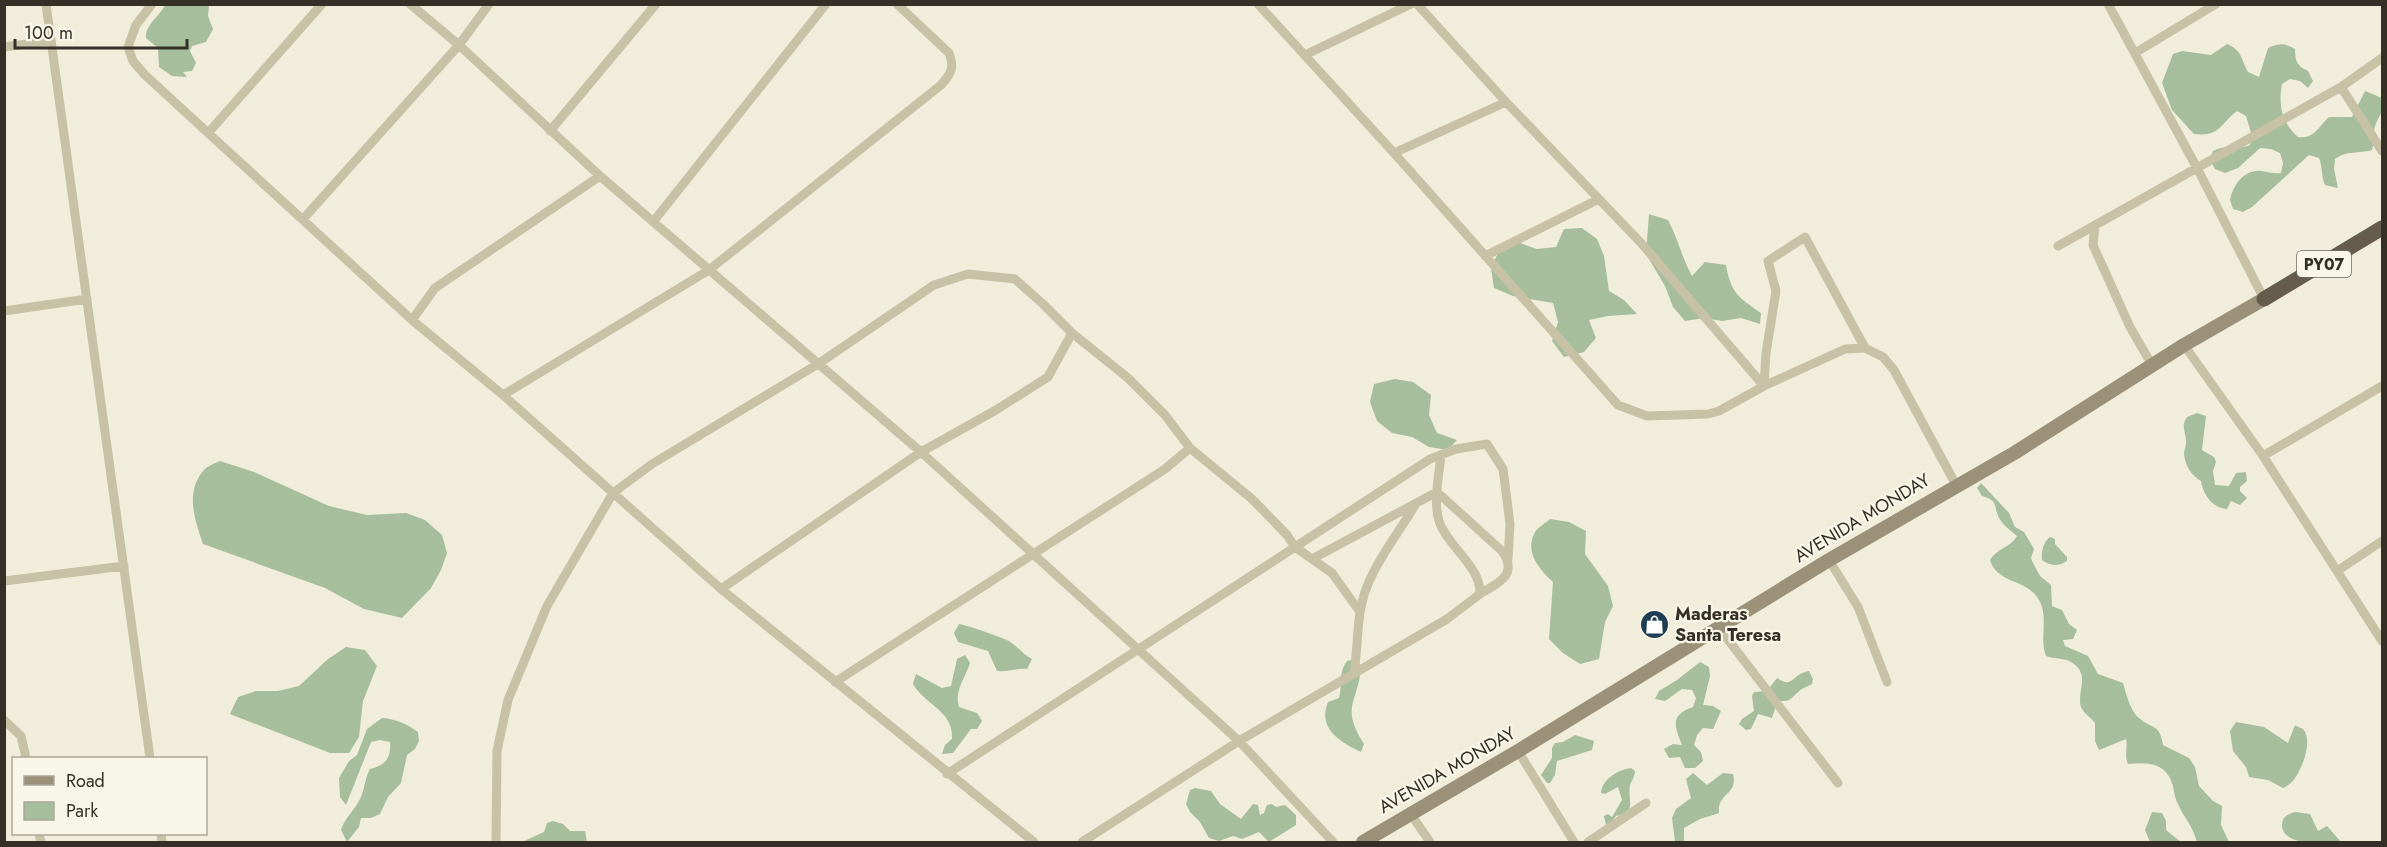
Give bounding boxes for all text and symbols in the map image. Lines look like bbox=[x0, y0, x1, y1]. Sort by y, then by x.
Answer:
scale bar bbox=[15, 12, 188, 50]
text: 100 m bbox=[24, 20, 73, 46]
road number: PY07 bbox=[2297, 251, 2351, 277]
street label: AVENIDA MONDAY bbox=[1789, 467, 1936, 569]
place label: Maderas Santa Teresa bbox=[1675, 601, 1781, 648]
shop icon: Maderas Santa Teresa bbox=[1638, 608, 1670, 640]
street label: AVENIDA MONDAY bbox=[1374, 720, 1521, 820]
legend bbox=[12, 757, 207, 835]
text: Road bbox=[66, 768, 105, 794]
text: Park bbox=[66, 798, 98, 824]

